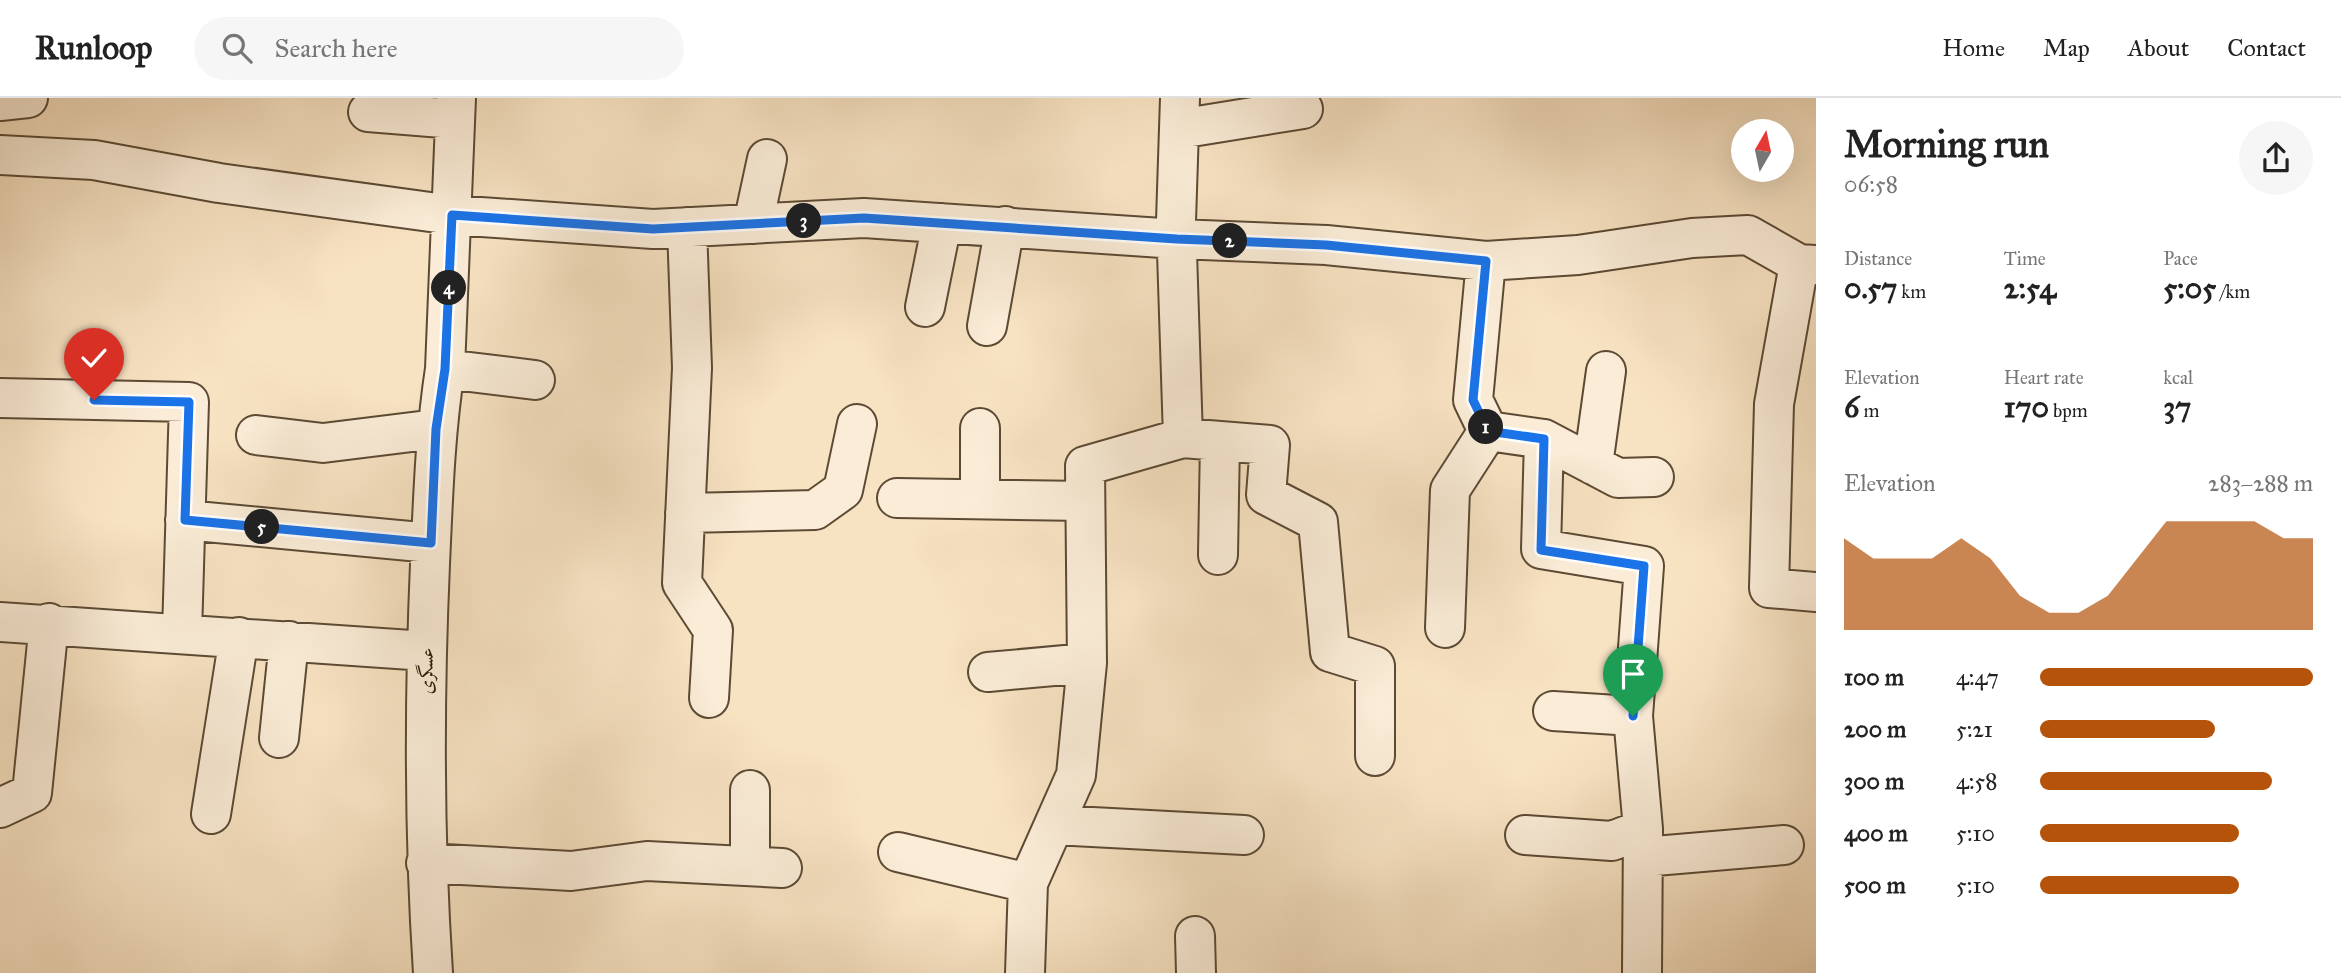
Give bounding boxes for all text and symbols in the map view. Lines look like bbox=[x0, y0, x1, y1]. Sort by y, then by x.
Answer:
search box bbox=[194, 17, 684, 80]
text: Runloop bbox=[35, 28, 152, 68]
icon: search bbox=[218, 29, 256, 67]
text: Search here bbox=[274, 32, 397, 64]
text: Home bbox=[1942, 33, 2005, 63]
text: Map bbox=[2043, 33, 2090, 63]
text: About bbox=[2128, 33, 2189, 63]
text: Contact bbox=[2227, 33, 2306, 63]
north arrow bbox=[1731, 119, 1794, 182]
map controls bbox=[1731, 119, 1794, 182]
text: Morning run bbox=[1844, 121, 2049, 167]
button: share bbox=[2239, 121, 2313, 195]
text: 06:58 bbox=[1844, 170, 1898, 198]
pin: 3 bbox=[786, 204, 822, 238]
text: 3 bbox=[800, 209, 807, 232]
pin: 2 bbox=[1212, 223, 1248, 258]
text: 2 bbox=[1225, 229, 1234, 252]
text: Distance bbox=[1844, 247, 1912, 270]
text: Time bbox=[2004, 247, 2046, 270]
text: Pace bbox=[2163, 247, 2198, 270]
pin: 4 bbox=[432, 270, 466, 306]
text: 0.57 bbox=[1844, 270, 1897, 306]
text: 2:54 bbox=[2004, 270, 2056, 306]
text: 5:05 bbox=[2163, 270, 2216, 306]
text: 4 bbox=[443, 276, 454, 299]
text: km bbox=[1897, 280, 1926, 303]
text: /km bbox=[2216, 280, 2250, 303]
pin bbox=[64, 328, 124, 400]
icon: check bbox=[75, 339, 113, 377]
text: Elevation bbox=[1844, 366, 1919, 389]
text: Heart rate bbox=[2004, 366, 2084, 389]
text: kcal bbox=[2163, 366, 2193, 389]
text: 6 bbox=[1844, 389, 1859, 425]
text: 170 bbox=[2004, 389, 2049, 425]
text: 37 bbox=[2163, 389, 2191, 425]
text: m bbox=[1859, 399, 1879, 422]
text: bpm bbox=[2049, 399, 2088, 422]
pin: 1 bbox=[1468, 410, 1504, 444]
text: 1 bbox=[1482, 415, 1489, 438]
text: Elevation bbox=[1844, 469, 1935, 497]
text: 283–288 m bbox=[2208, 469, 2313, 497]
pin: 5 bbox=[244, 510, 280, 544]
text: 5 bbox=[257, 515, 266, 538]
pin bbox=[1603, 644, 1663, 716]
street label: عسگری bbox=[414, 647, 439, 695]
icon: arrive bbox=[1614, 655, 1652, 693]
text: 100 m bbox=[1844, 663, 1904, 691]
text: 4:47 bbox=[1956, 663, 1999, 691]
text: 200 m bbox=[1844, 715, 1906, 743]
text: 5:21 bbox=[1956, 715, 1993, 743]
text: 300 m bbox=[1844, 767, 1904, 795]
text: 4:58 bbox=[1956, 767, 1998, 795]
text: 400 m bbox=[1844, 819, 1908, 847]
text: 5:10 bbox=[1956, 819, 1995, 847]
text: 500 m bbox=[1844, 871, 1906, 899]
text: 5:10 bbox=[1956, 871, 1995, 899]

